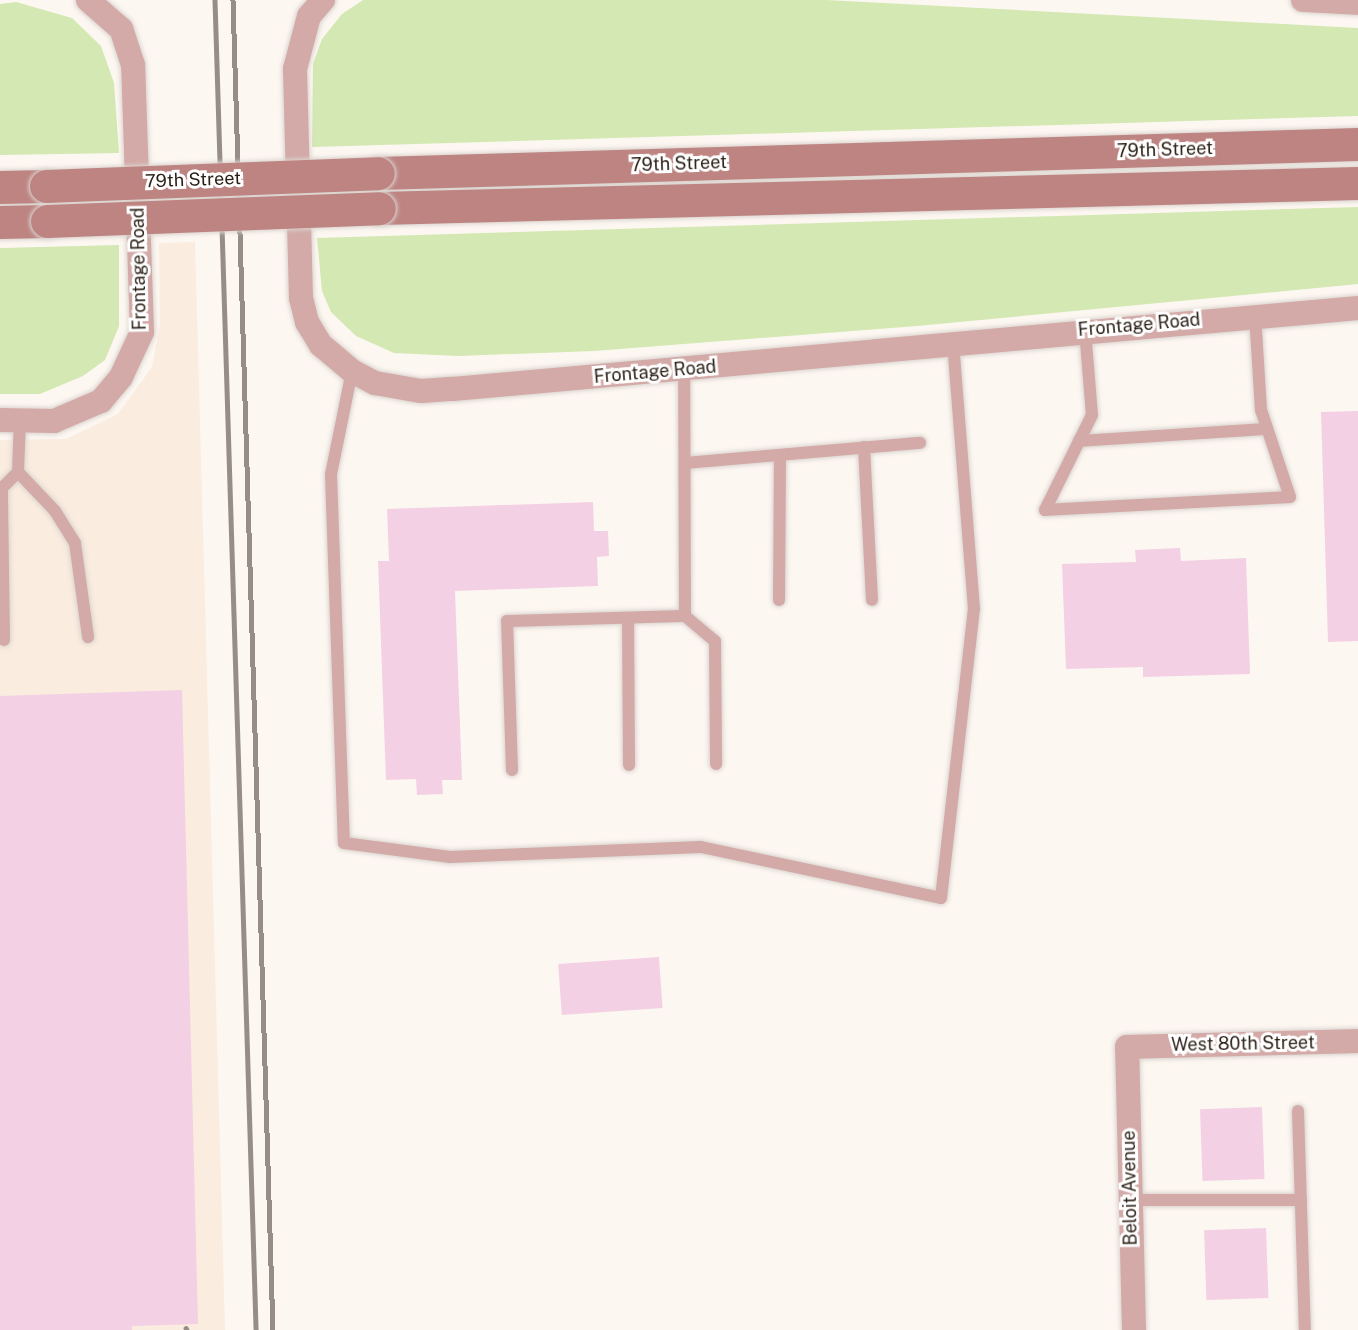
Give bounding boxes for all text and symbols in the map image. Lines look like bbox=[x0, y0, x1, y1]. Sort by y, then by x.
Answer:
street label: 79th Street bbox=[1117, 138, 1213, 162]
street label: 79th Street bbox=[631, 152, 727, 176]
street label: 79th Street bbox=[145, 168, 241, 192]
street label: Frontage Road bbox=[127, 207, 151, 331]
street label: Frontage Road bbox=[1077, 309, 1201, 341]
street label: Frontage Road bbox=[593, 356, 717, 388]
street label: West 80th Street bbox=[1171, 1032, 1315, 1056]
street label: Beloit Avenue bbox=[1118, 1130, 1142, 1246]

